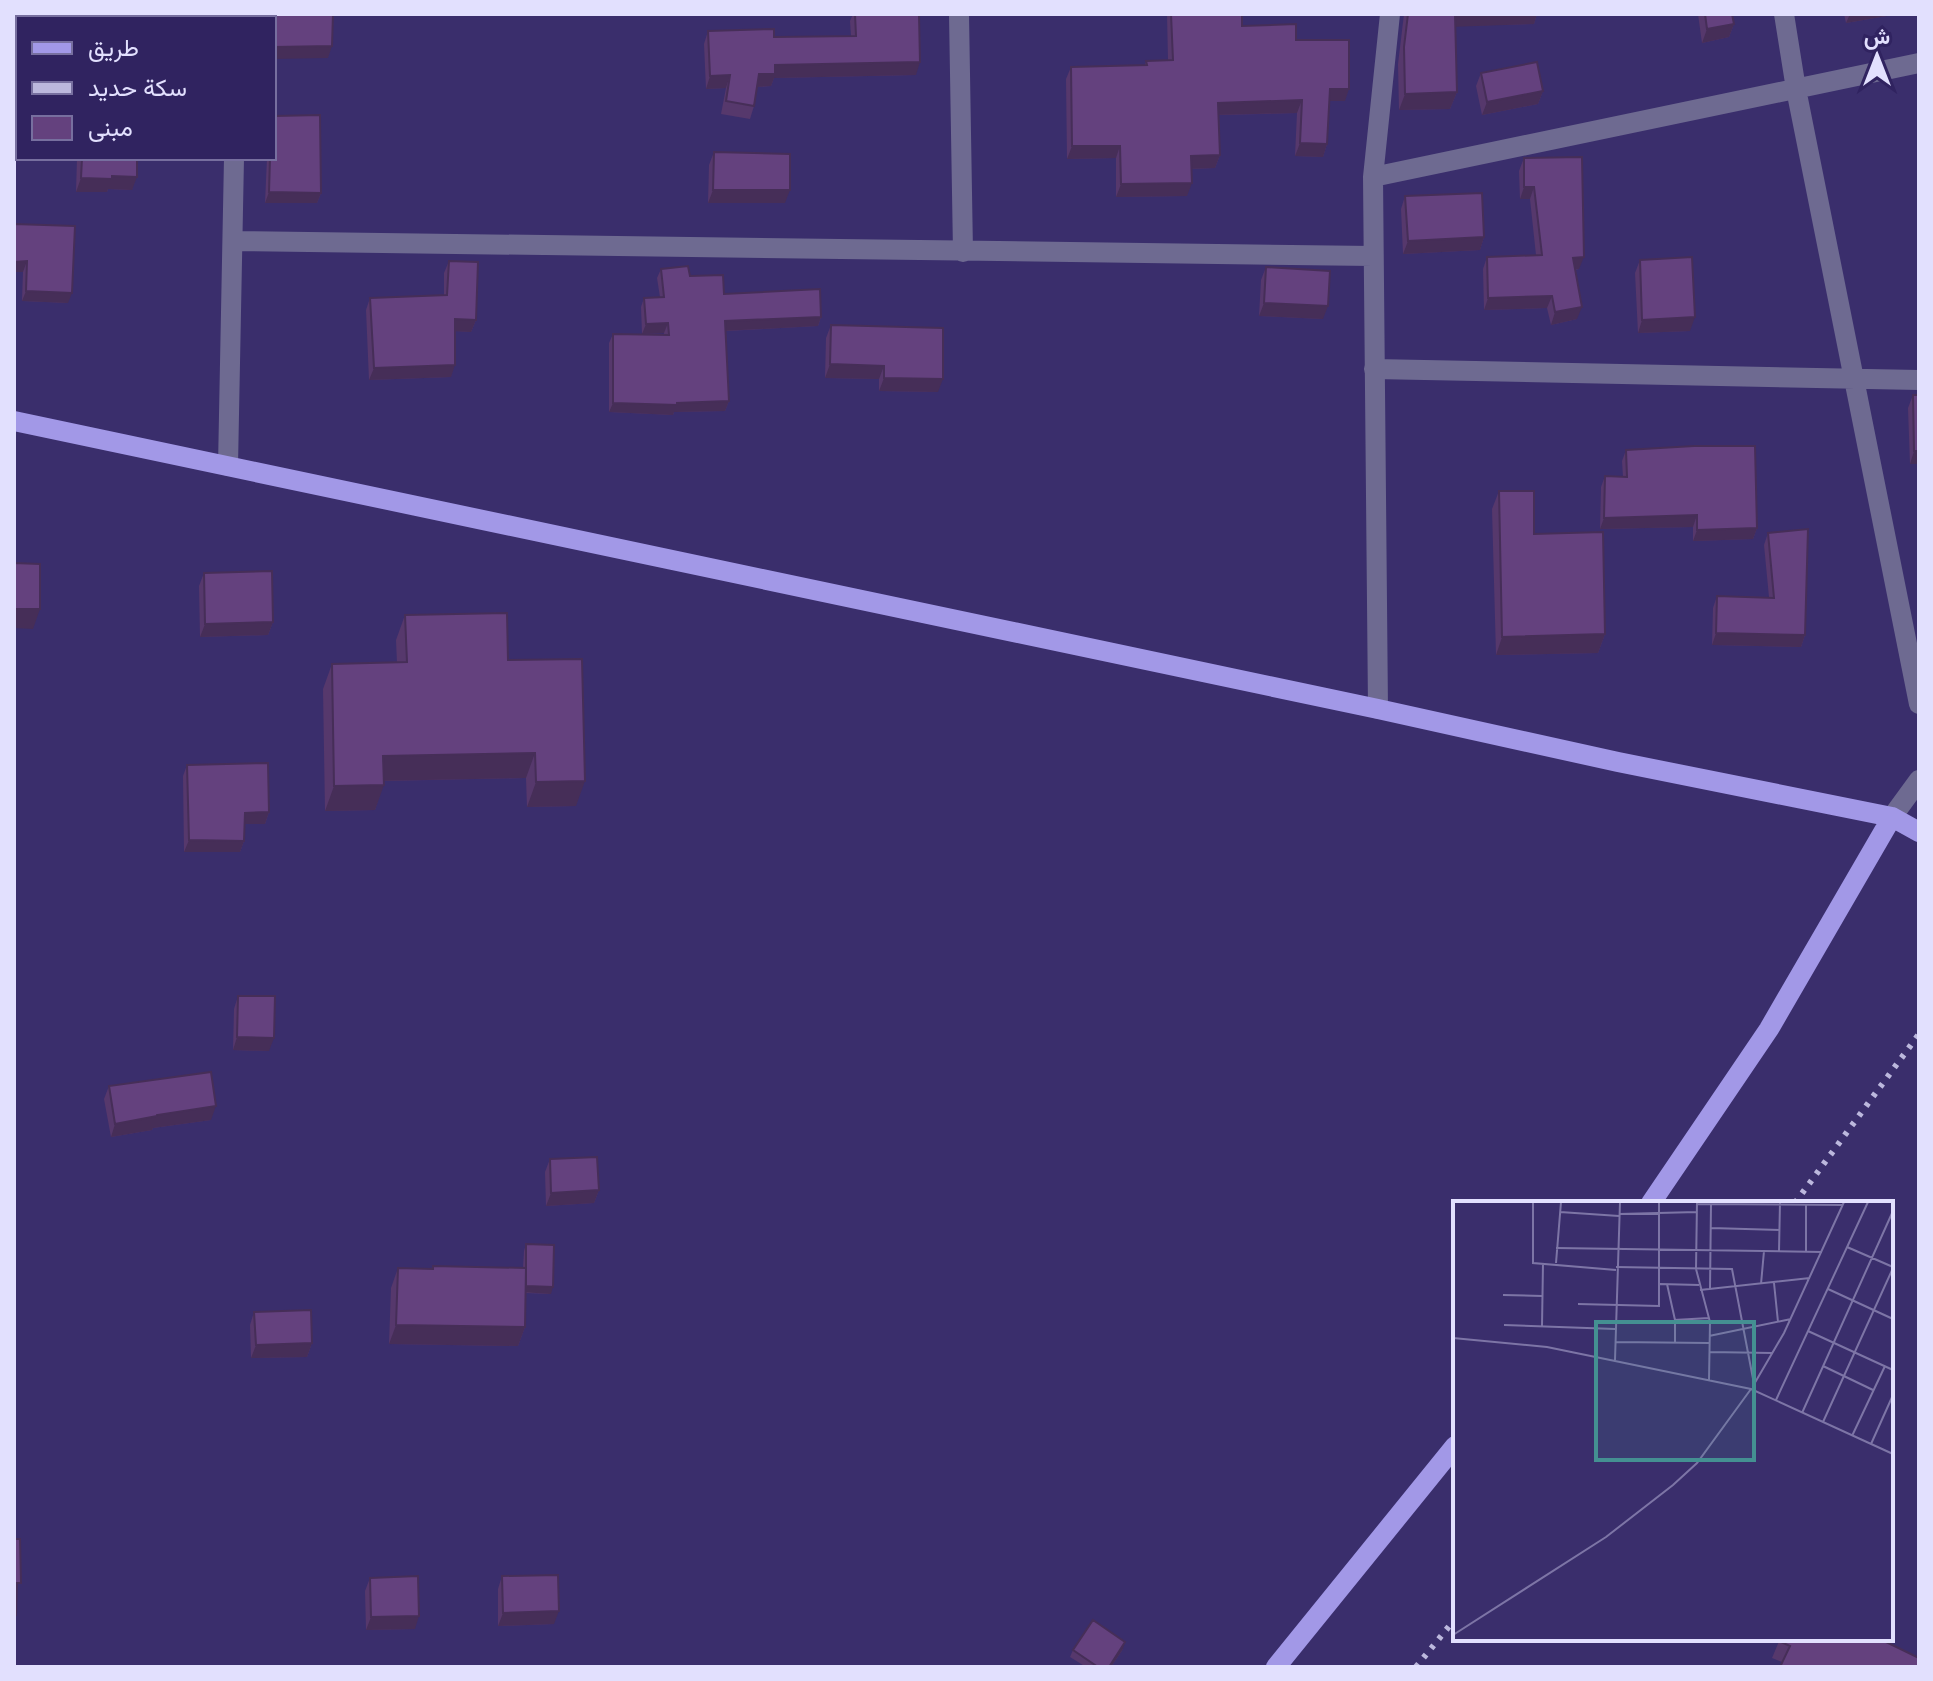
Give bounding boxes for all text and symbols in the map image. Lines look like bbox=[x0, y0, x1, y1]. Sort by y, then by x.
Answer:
legend bbox=[16, 16, 276, 160]
north arrow bbox=[1837, 16, 1917, 96]
text: ش bbox=[1864, 23, 1890, 50]
text: طريق bbox=[88, 33, 139, 63]
text: سكة حديد bbox=[88, 73, 187, 102]
text: مبنى bbox=[88, 113, 133, 142]
inset map bbox=[1453, 1201, 1893, 1641]

